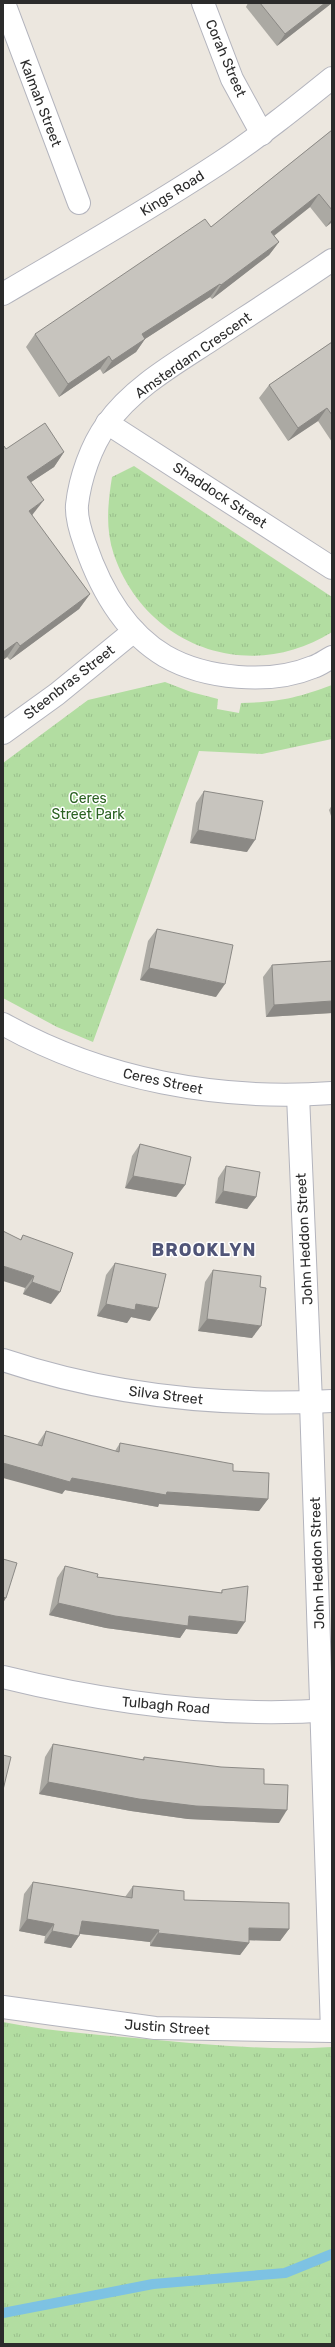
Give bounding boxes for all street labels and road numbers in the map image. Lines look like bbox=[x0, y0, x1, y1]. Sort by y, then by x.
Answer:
street label: Corah Street bbox=[202, 17, 250, 100]
street label: Kalmah Street bbox=[16, 57, 65, 150]
street label: Kings Road bbox=[137, 167, 207, 220]
street label: Amsterdam Crescent bbox=[132, 308, 255, 402]
street label: Shaddock Street bbox=[170, 459, 270, 532]
street label: Steenbras Street bbox=[20, 641, 119, 723]
street label: Ceres Street bbox=[121, 1065, 205, 1098]
street label: John Heddon Street bbox=[293, 1172, 316, 1305]
street label: Silva Street bbox=[128, 1383, 205, 1409]
street label: John Heddon Street bbox=[307, 1496, 328, 1629]
street label: Tulbagh Road bbox=[121, 1693, 211, 1718]
street label: Justin Street bbox=[124, 2016, 211, 2039]

